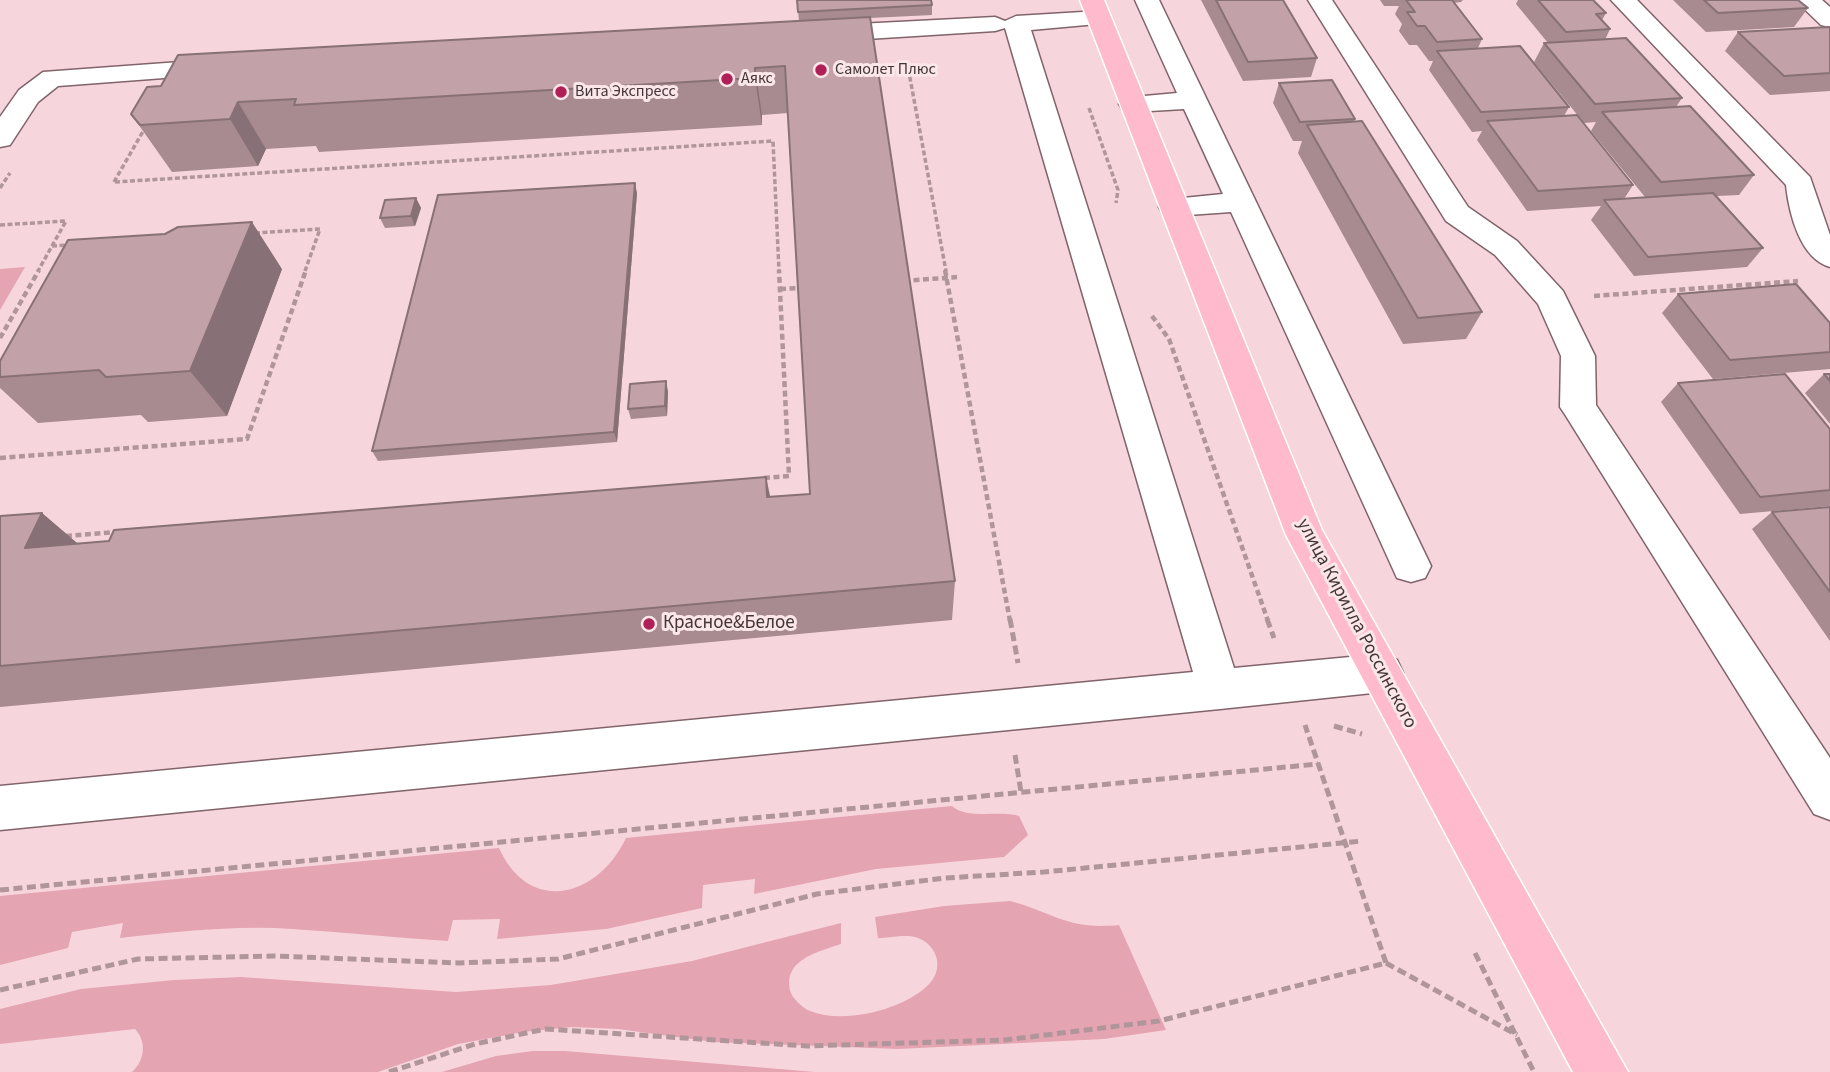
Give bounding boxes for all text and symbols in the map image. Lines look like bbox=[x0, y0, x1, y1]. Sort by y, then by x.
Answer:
place label: Самолет Плюс bbox=[835, 60, 936, 80]
marker: Самолет Плюс bbox=[813, 62, 829, 78]
place label: Аякс bbox=[741, 69, 773, 89]
marker: Аякс bbox=[719, 71, 735, 87]
place label: Вита Экспресс bbox=[575, 82, 676, 102]
marker: Вита Экспресс bbox=[553, 84, 569, 100]
street label: улица Кирилла Россинского bbox=[1291, 515, 1421, 733]
place label: Красное&Белое bbox=[663, 613, 795, 635]
marker: Красное&Белое bbox=[641, 616, 657, 632]

